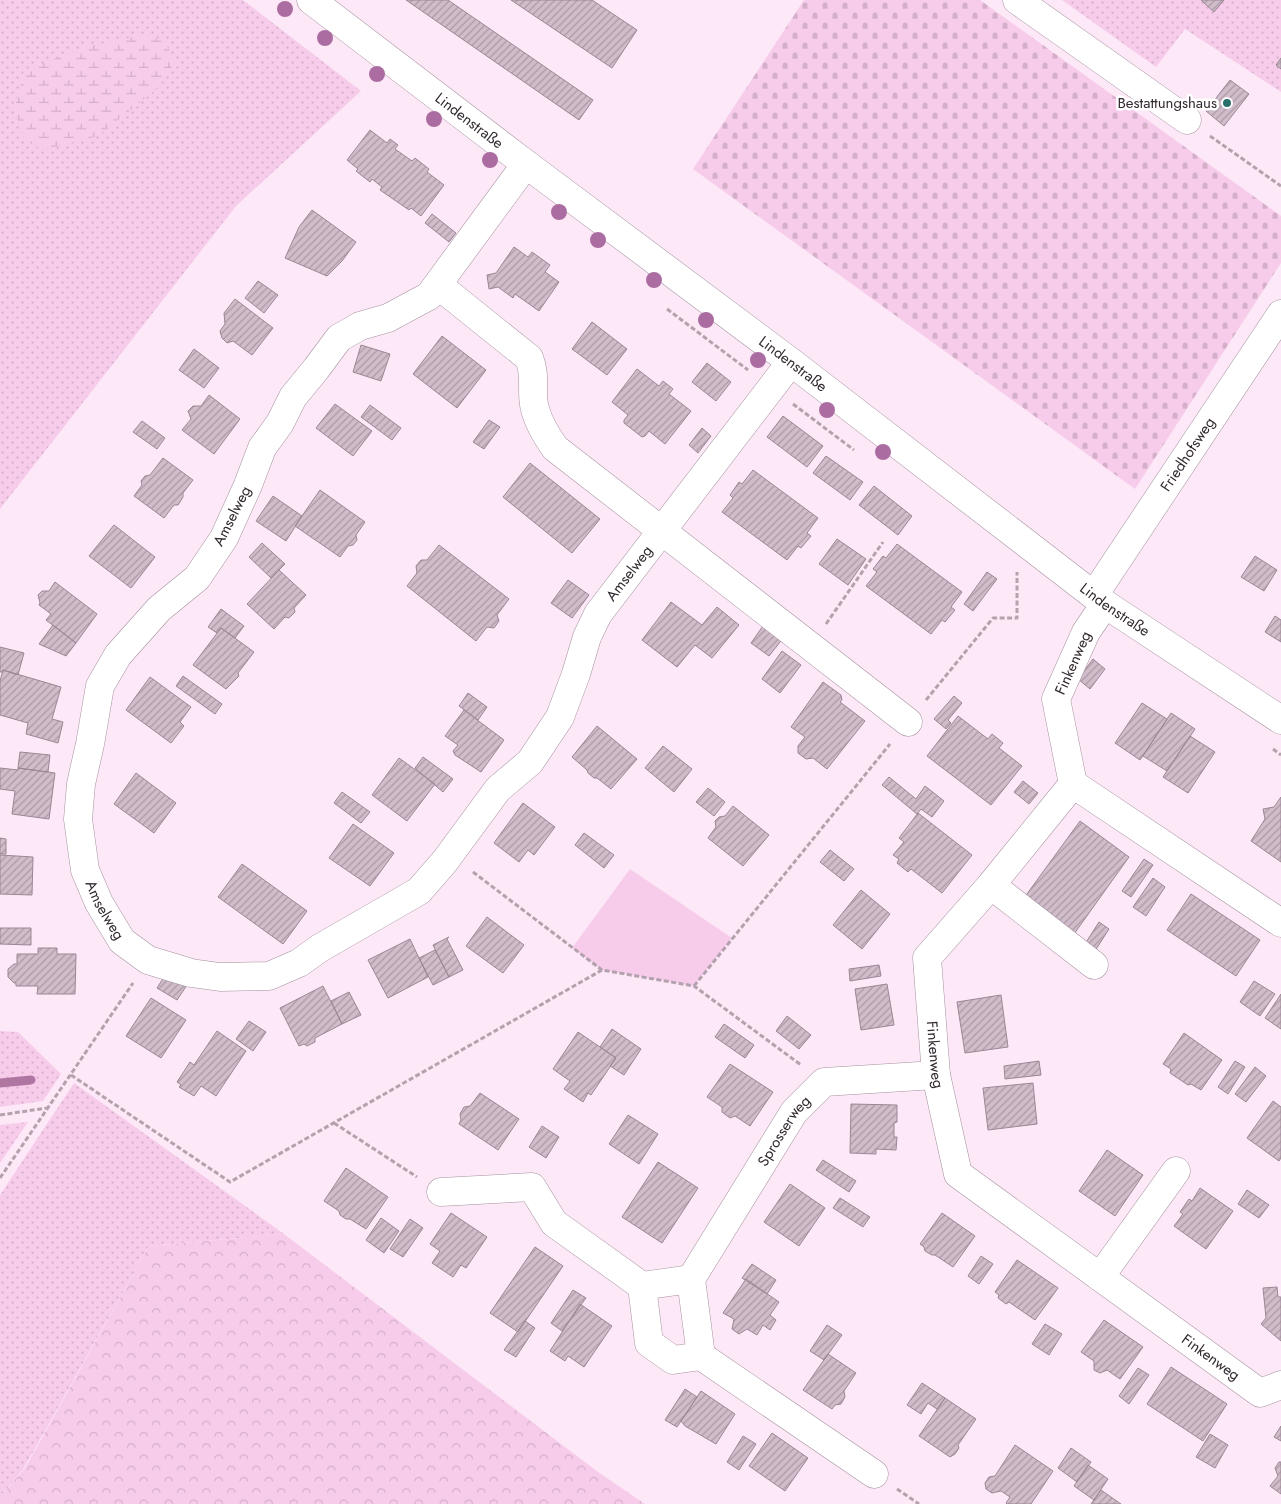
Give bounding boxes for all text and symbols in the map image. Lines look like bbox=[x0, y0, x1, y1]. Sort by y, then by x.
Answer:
street label: Lindenstraße bbox=[430, 87, 508, 154]
place label: Bestattungshaus bbox=[1117, 92, 1217, 114]
marker: Bestattungshaus bbox=[1221, 97, 1233, 109]
street label: Lindenstraße bbox=[754, 331, 832, 397]
street label: Friedhofsweg bbox=[1155, 413, 1220, 496]
street label: Amselweg bbox=[207, 482, 257, 550]
street label: Amselweg bbox=[601, 541, 658, 606]
street label: Lindenstraße bbox=[1075, 577, 1155, 642]
street label: Finkenweg bbox=[1049, 628, 1097, 698]
street label: Amselweg bbox=[80, 877, 130, 944]
street label: Finkenweg bbox=[921, 1020, 950, 1090]
street label: Sprosserweg bbox=[752, 1090, 816, 1171]
street label: Finkenweg bbox=[1177, 1329, 1244, 1386]

